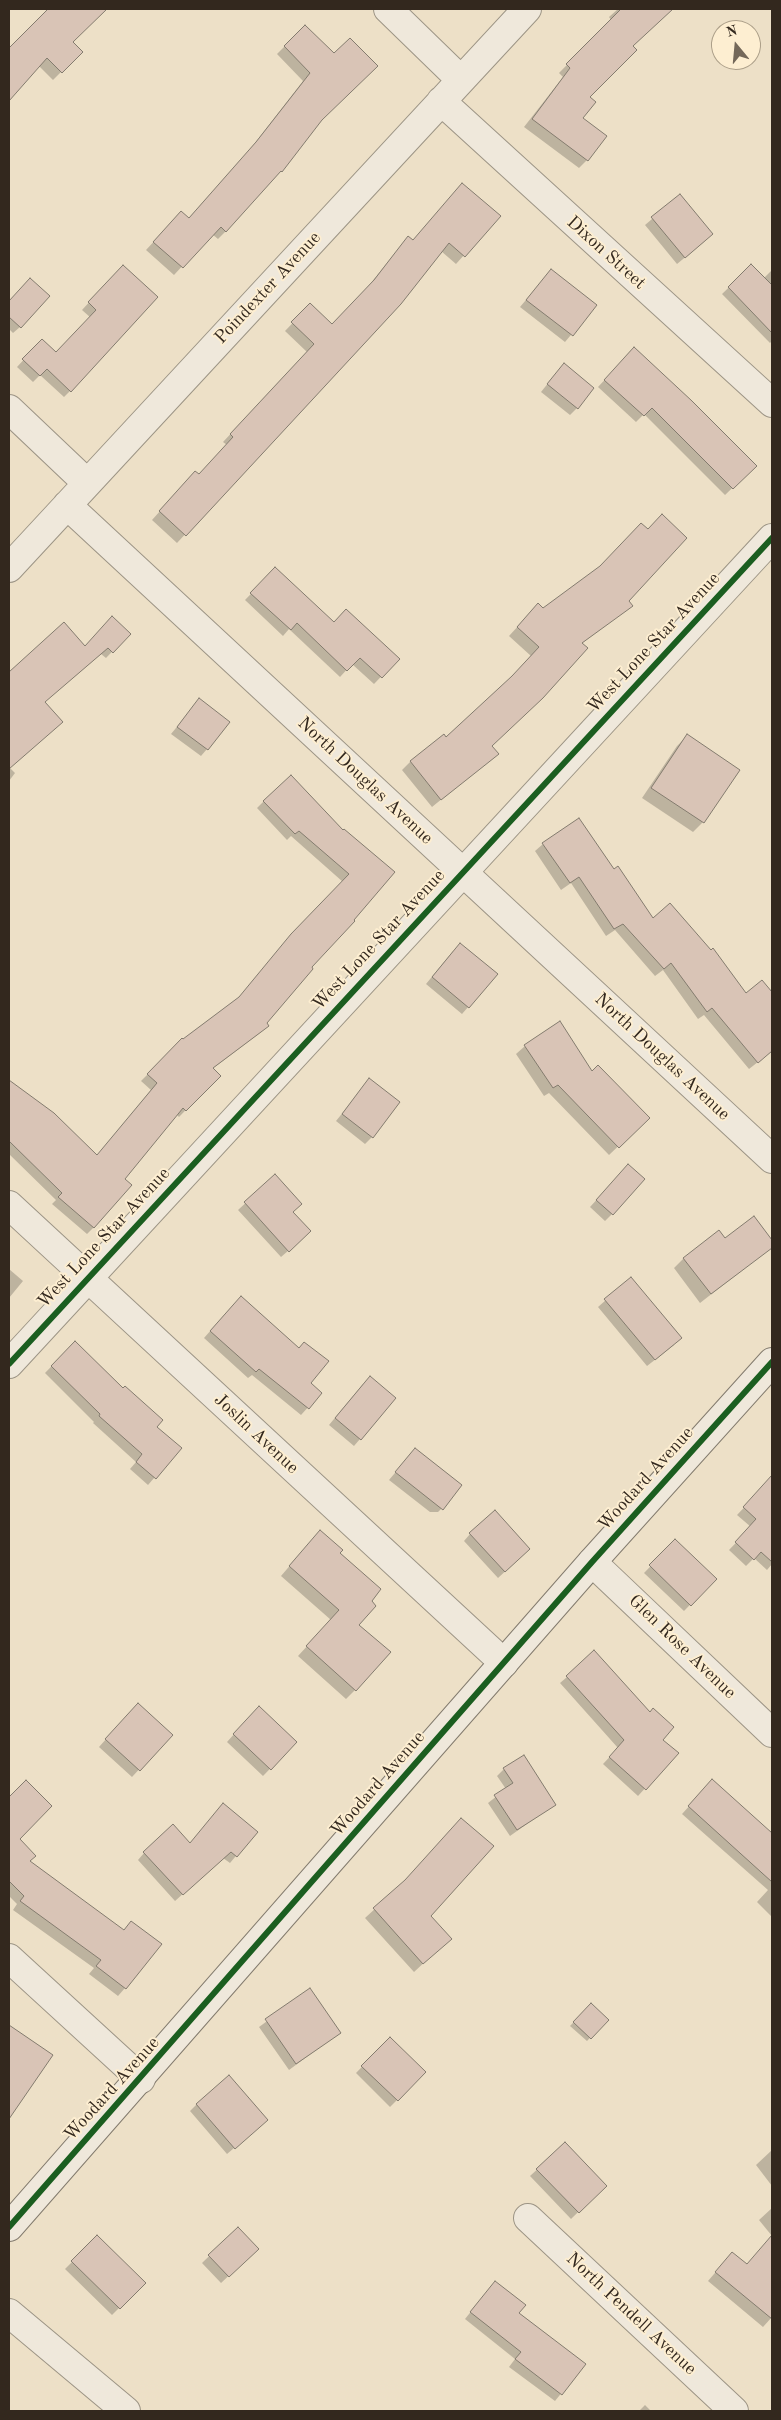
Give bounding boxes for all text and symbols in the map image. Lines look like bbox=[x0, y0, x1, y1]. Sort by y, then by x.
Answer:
north arrow bbox=[711, 20, 761, 70]
text: N bbox=[725, 23, 739, 40]
street label: Dixon Street bbox=[562, 212, 650, 294]
street label: Poindexter Avenue bbox=[210, 227, 326, 349]
street label: West Lone Star Avenue bbox=[583, 568, 725, 718]
street label: North Douglas Avenue bbox=[293, 713, 437, 849]
street label: West Lone Star Avenue bbox=[308, 865, 450, 1015]
street label: North Douglas Avenue bbox=[590, 989, 734, 1125]
street label: West Lone Star Avenue bbox=[33, 1163, 175, 1313]
street label: Joslin Avenue bbox=[209, 1389, 303, 1479]
street label: Woodard Avenue bbox=[594, 1422, 698, 1536]
street label: Glen Rose Avenue bbox=[624, 1590, 740, 1704]
street label: Woodard Avenue bbox=[326, 1727, 430, 1841]
street label: Woodard Avenue bbox=[60, 2032, 164, 2146]
street label: North Pendell Avenue bbox=[561, 2248, 701, 2380]

